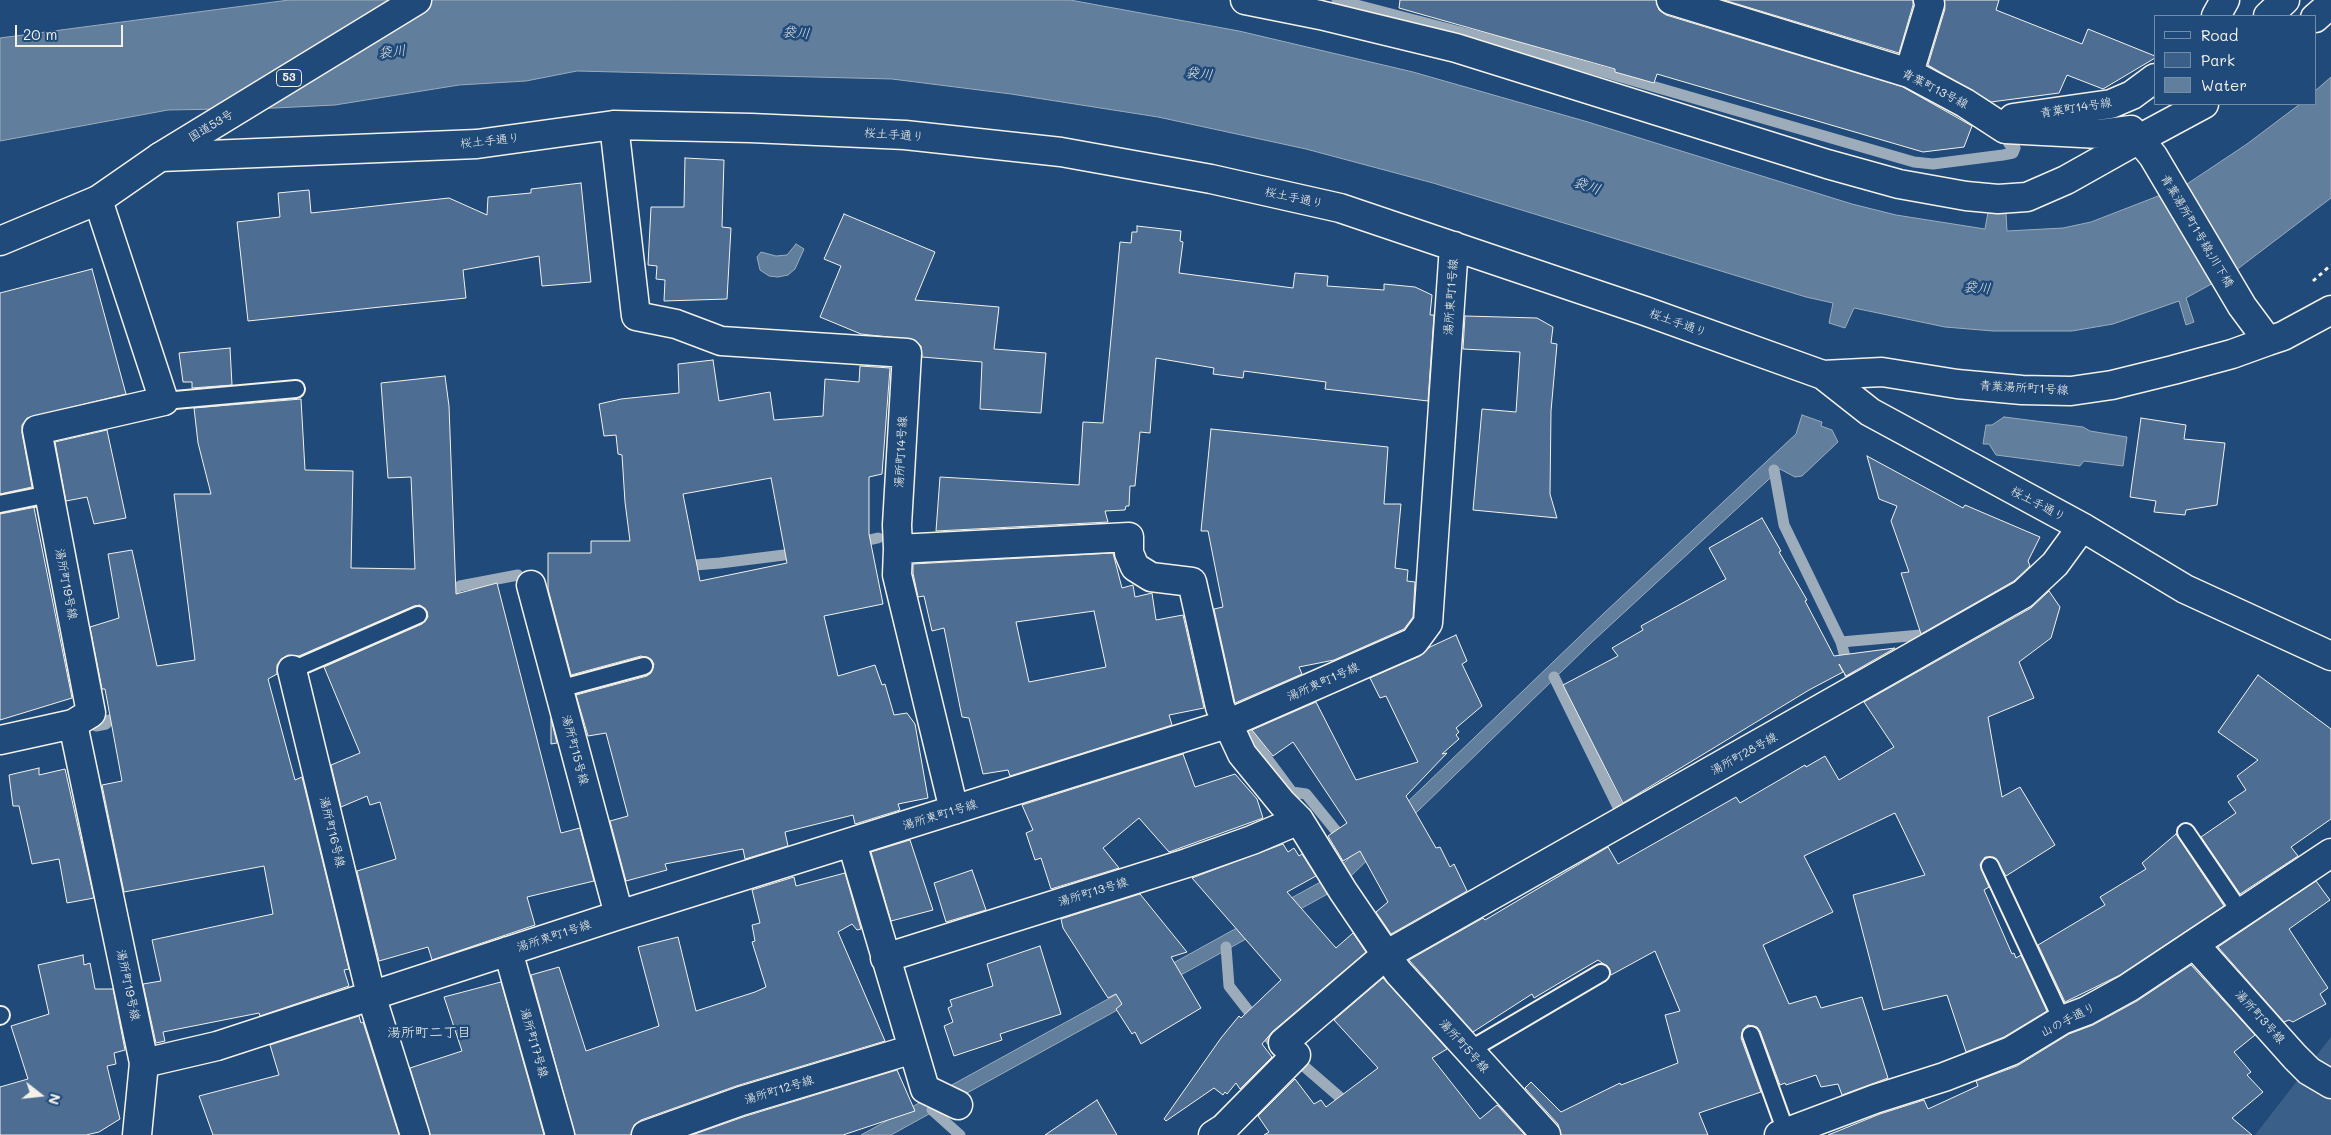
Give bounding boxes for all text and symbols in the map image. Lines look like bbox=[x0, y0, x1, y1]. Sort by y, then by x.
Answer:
scale bar bbox=[18, 15, 125, 47]
legend bbox=[2154, 15, 2316, 105]
water label: 袋川 bbox=[781, 23, 811, 43]
text: 20 m bbox=[23, 24, 57, 44]
text: Road bbox=[2201, 25, 2238, 45]
water label: 袋川 bbox=[377, 42, 407, 62]
text: Park bbox=[2201, 50, 2235, 70]
water label: 袋川 bbox=[1184, 64, 1214, 84]
street label: 青葉町13号線 bbox=[1899, 66, 1971, 112]
road number: 53 bbox=[276, 70, 302, 86]
text: Water bbox=[2201, 75, 2247, 95]
street label: 青葉町14号線 bbox=[2039, 95, 2113, 121]
street label: 国道53号 bbox=[186, 107, 236, 145]
street label: 桜土手通り bbox=[864, 126, 924, 144]
street label: 桜土手通り bbox=[459, 131, 521, 151]
street label: 青葉湯所町1号線;川下橋 bbox=[2158, 172, 2236, 290]
water label: 袋川 bbox=[1571, 173, 1603, 199]
street label: 桜土手通り bbox=[1263, 185, 1325, 211]
street label: 湯所東町1号線 bbox=[1441, 258, 1461, 336]
water label: 袋川 bbox=[1962, 278, 1992, 298]
street label: 桜土手通り bbox=[1647, 306, 1709, 340]
street label: 青葉湯所町1号線 bbox=[1979, 378, 2069, 398]
street label: 湯所町14号線 bbox=[892, 415, 910, 489]
street label: 桜土手通り bbox=[2008, 484, 2068, 524]
street label: 湯所町19号線 bbox=[52, 547, 80, 621]
street label: 湯所東町1号線 bbox=[1285, 660, 1361, 704]
street label: 湯所町15号線 bbox=[559, 713, 591, 787]
street label: 湯所町28号線 bbox=[1708, 730, 1780, 778]
street label: 湯所町16号線 bbox=[316, 795, 348, 869]
street label: 湯所東町1号線 bbox=[901, 797, 979, 833]
street label: 湯所町13号線 bbox=[1056, 875, 1130, 909]
street label: 湯所東町1号線 bbox=[515, 917, 593, 955]
street label: 湯所町19号線 bbox=[113, 948, 143, 1022]
street label: 湯所町3号線 bbox=[2232, 987, 2288, 1047]
street label: 山の手通り bbox=[2038, 1000, 2098, 1040]
street label: 湯所町17号線 bbox=[517, 1006, 551, 1080]
street label: 湯所町5号線 bbox=[1436, 1016, 1492, 1076]
district label: 湯所町二丁目 bbox=[387, 1025, 471, 1041]
north arrow bbox=[15, 1070, 65, 1120]
street label: 湯所町12号線 bbox=[742, 1073, 816, 1107]
text: N bbox=[44, 1092, 66, 1107]

